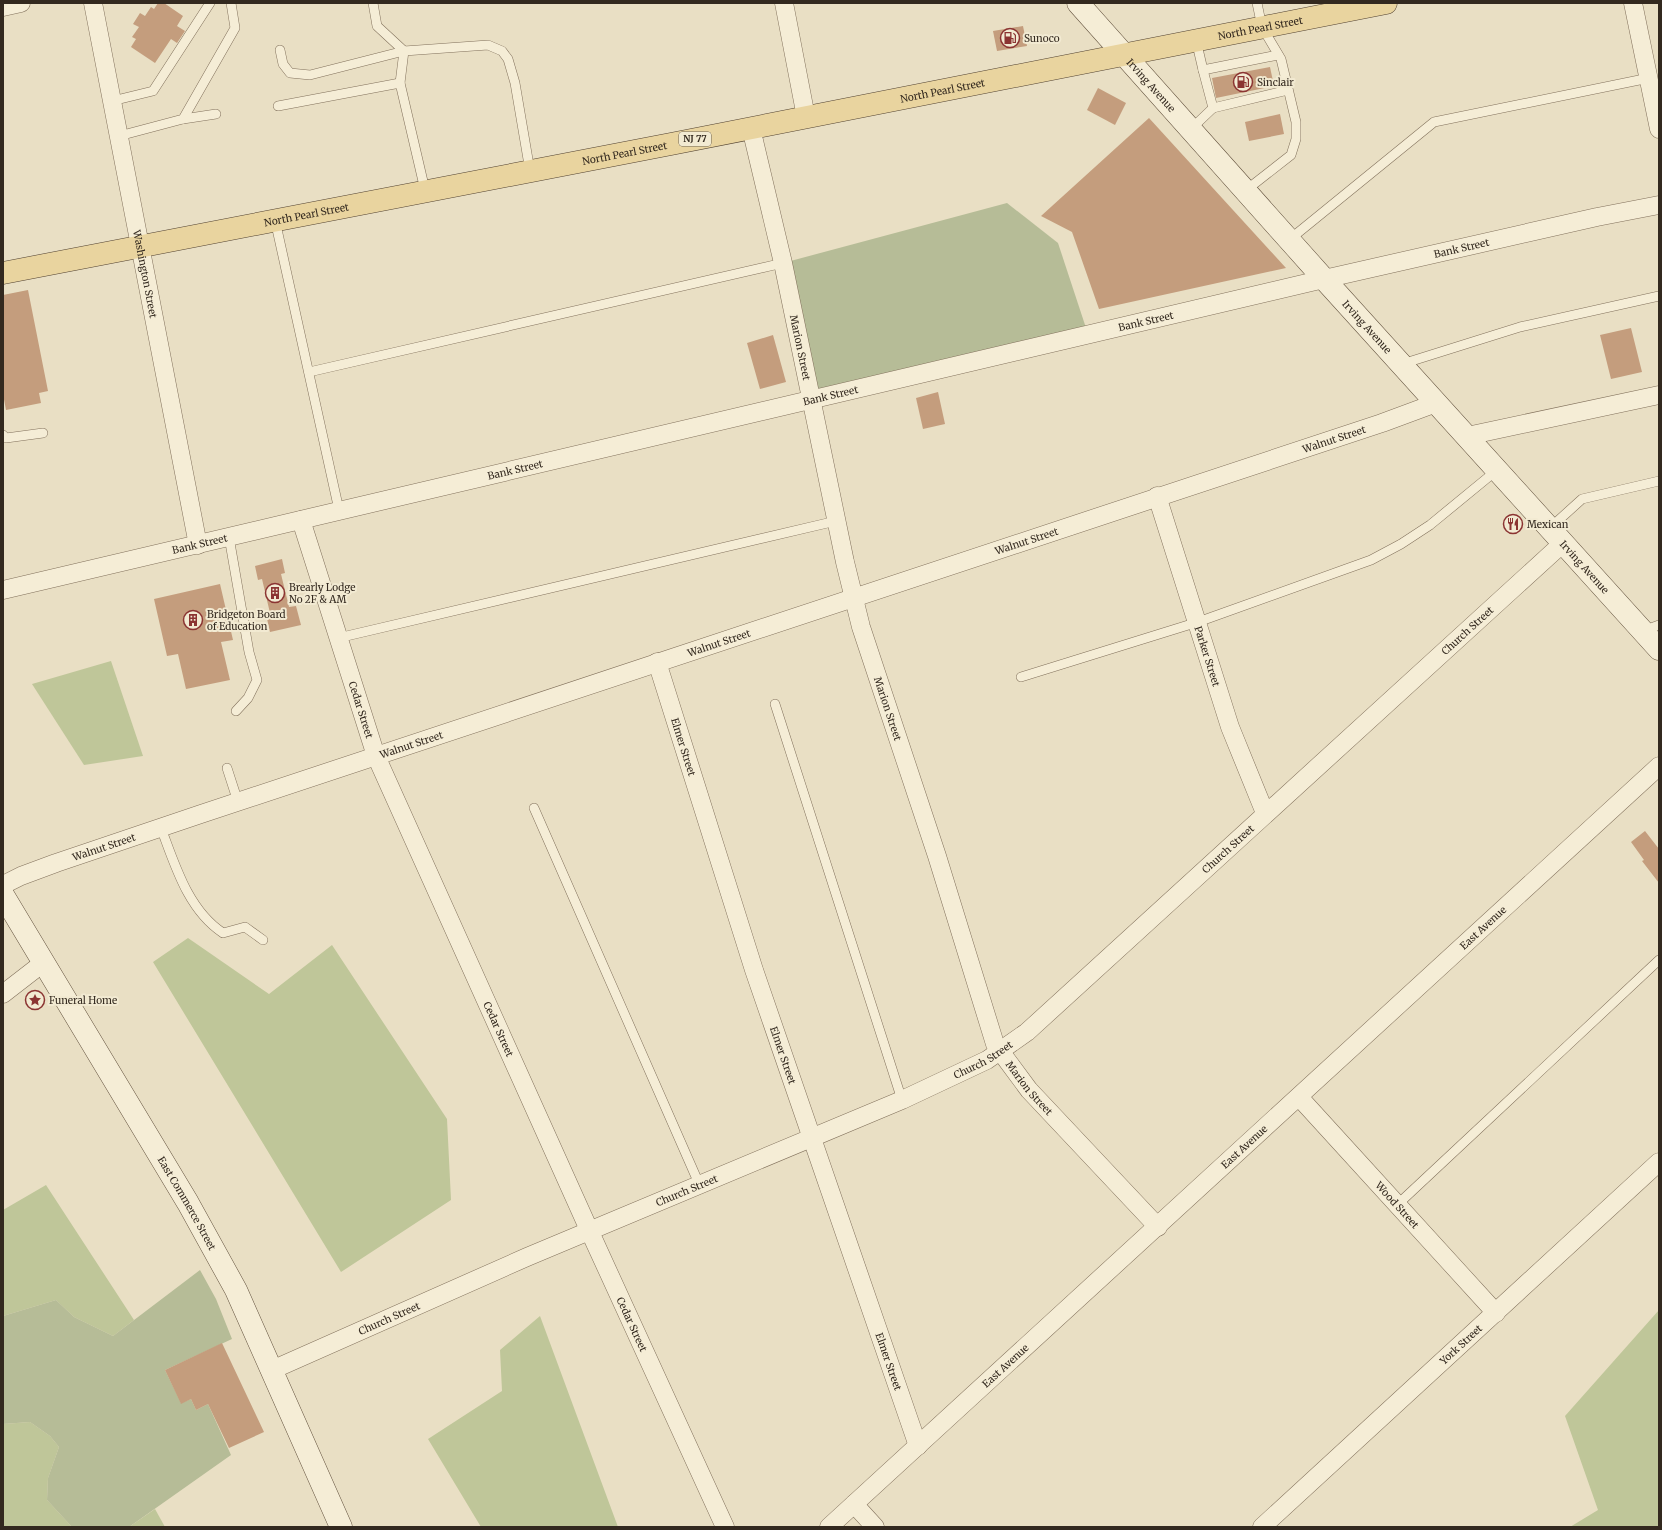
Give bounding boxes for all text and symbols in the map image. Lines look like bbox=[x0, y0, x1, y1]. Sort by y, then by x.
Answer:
street label: North Pearl Street bbox=[1217, 14, 1304, 43]
fuel station icon: Sunoco bbox=[999, 27, 1021, 49]
place label: Sunoco bbox=[1024, 32, 1060, 45]
street label: Irving Avenue bbox=[1124, 56, 1178, 115]
fuel station icon: Sinclair bbox=[1232, 71, 1254, 93]
street label: North Pearl Street bbox=[899, 76, 986, 106]
place label: Sinclair bbox=[1257, 76, 1294, 89]
road number: NJ 77 bbox=[679, 132, 711, 146]
street label: North Pearl Street bbox=[581, 139, 668, 168]
street label: North Pearl Street bbox=[263, 200, 350, 229]
street label: Washington Street bbox=[130, 228, 160, 319]
street label: Bank Street bbox=[1433, 236, 1490, 261]
street label: Irving Avenue bbox=[1339, 298, 1394, 356]
street label: Bank Street bbox=[1117, 309, 1175, 334]
street label: Marion Street bbox=[787, 314, 813, 382]
street label: Bank Street bbox=[802, 383, 859, 408]
street label: Walnut Street bbox=[1300, 423, 1367, 456]
street label: Bank Street bbox=[486, 457, 544, 483]
restaurant icon: Mexican bbox=[1502, 513, 1524, 535]
place label: Mexican bbox=[1527, 518, 1569, 531]
street label: Walnut Street bbox=[992, 525, 1060, 558]
street label: Bank Street bbox=[171, 531, 229, 557]
street label: Irving Avenue bbox=[1557, 538, 1612, 596]
place label: Brearly Lodge No 2F & AM bbox=[289, 581, 355, 606]
building icon: Brearly Lodge No 2F & AM bbox=[264, 582, 286, 604]
street label: Church Street bbox=[1439, 604, 1496, 658]
place label: Bridgeton Board of Education bbox=[207, 608, 286, 633]
building icon: Bridgeton Board of Education bbox=[182, 609, 204, 631]
street label: Parker Street bbox=[1191, 624, 1223, 688]
street label: Walnut Street bbox=[685, 627, 752, 660]
street label: Marion Street bbox=[871, 675, 904, 742]
street label: Cedar Street bbox=[346, 680, 376, 740]
street label: Elmer Street bbox=[668, 716, 699, 778]
street label: Walnut Street bbox=[377, 728, 445, 762]
street label: Church Street bbox=[1199, 822, 1257, 876]
street label: Walnut Street bbox=[70, 831, 137, 864]
street label: East Avenue bbox=[1457, 903, 1509, 952]
place icon: Funeral Home bbox=[24, 989, 46, 1011]
place label: Funeral Home bbox=[49, 994, 117, 1007]
street label: Cedar Street bbox=[480, 1000, 516, 1059]
street label: Elmer Street bbox=[767, 1025, 799, 1086]
street label: Church Street bbox=[952, 1038, 1015, 1082]
street label: Marion Street bbox=[1003, 1059, 1055, 1118]
street label: East Avenue bbox=[1218, 1122, 1270, 1171]
street label: East Commerce Street bbox=[155, 1154, 219, 1253]
street label: Church Street bbox=[654, 1172, 720, 1209]
street label: Wood Street bbox=[1372, 1178, 1422, 1231]
street label: Cedar Street bbox=[614, 1295, 650, 1354]
street label: Church Street bbox=[356, 1299, 422, 1338]
street label: York Street bbox=[1436, 1322, 1485, 1368]
street label: Elmer Street bbox=[872, 1331, 904, 1392]
street label: East Avenue bbox=[980, 1341, 1031, 1390]

